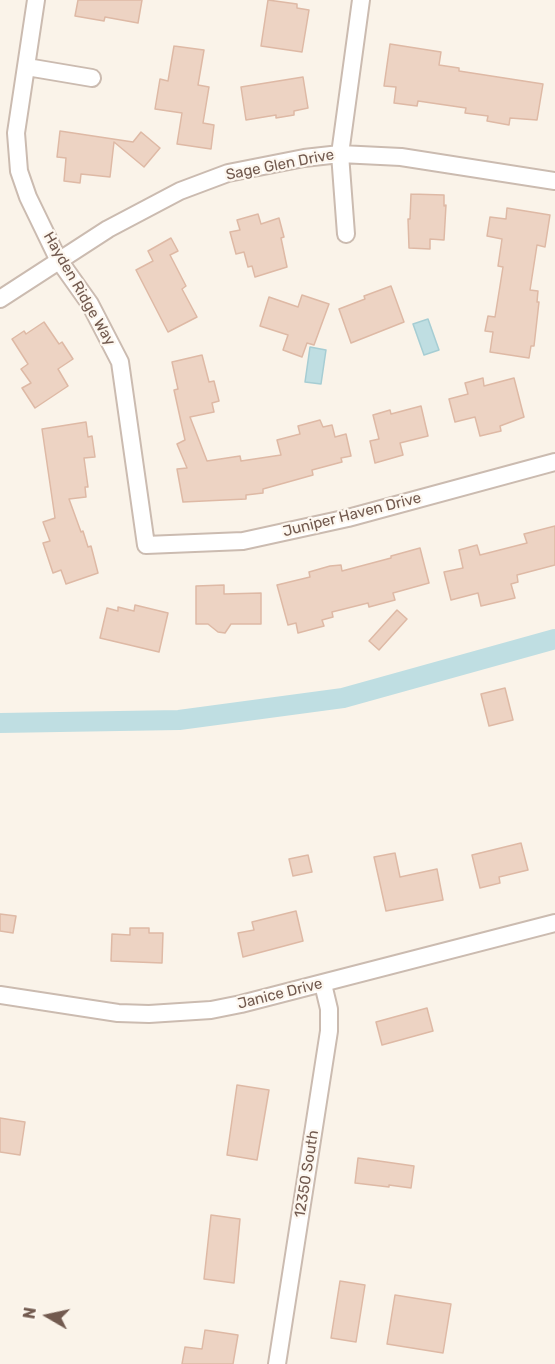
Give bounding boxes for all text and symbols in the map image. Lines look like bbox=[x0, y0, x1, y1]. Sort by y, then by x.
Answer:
street label: Sage Glen Drive bbox=[224, 146, 336, 184]
street label: Hayden Ridge Way bbox=[39, 229, 119, 349]
street label: Juniper Haven Drive bbox=[281, 489, 423, 541]
street label: Janice Drive bbox=[236, 975, 324, 1013]
street label: 12350 South bbox=[291, 1129, 323, 1219]
north arrow bbox=[18, 1286, 78, 1346]
text: N bbox=[19, 1306, 40, 1320]

